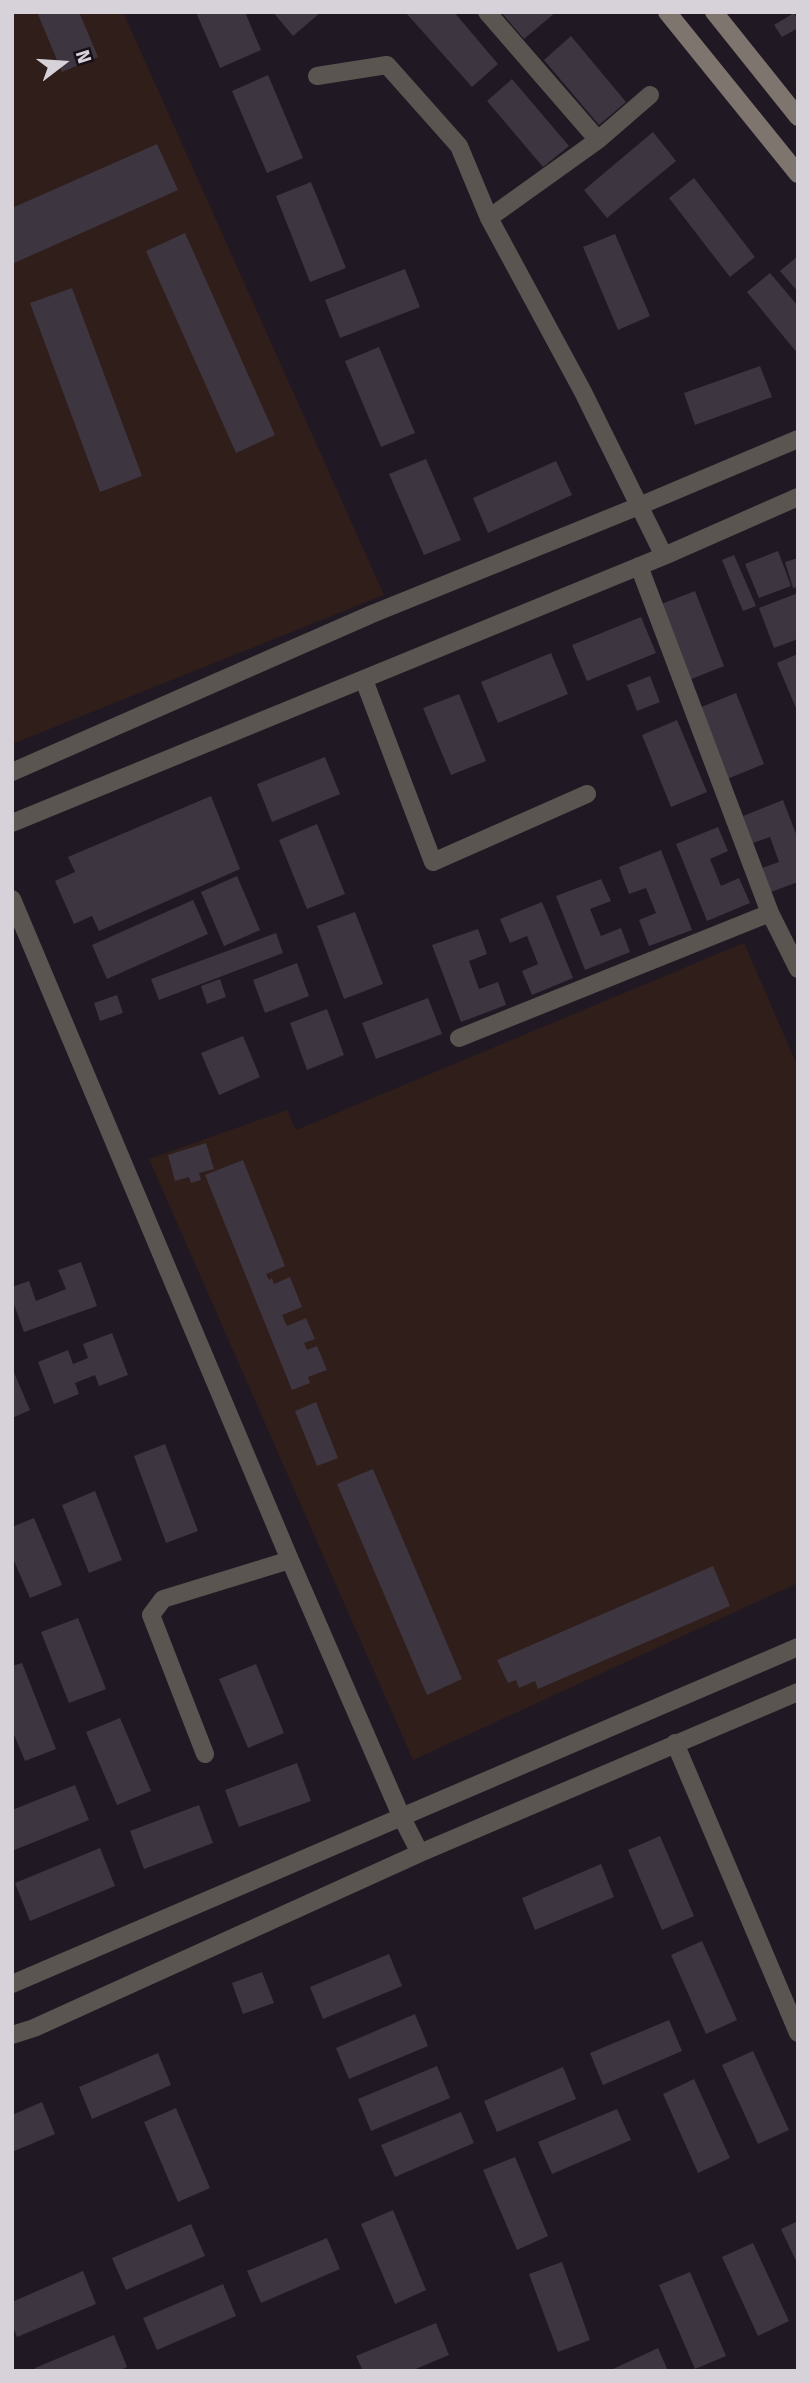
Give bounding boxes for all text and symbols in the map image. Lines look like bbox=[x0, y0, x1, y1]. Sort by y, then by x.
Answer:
north arrow bbox=[28, 28, 98, 98]
text: N bbox=[71, 47, 96, 66]

